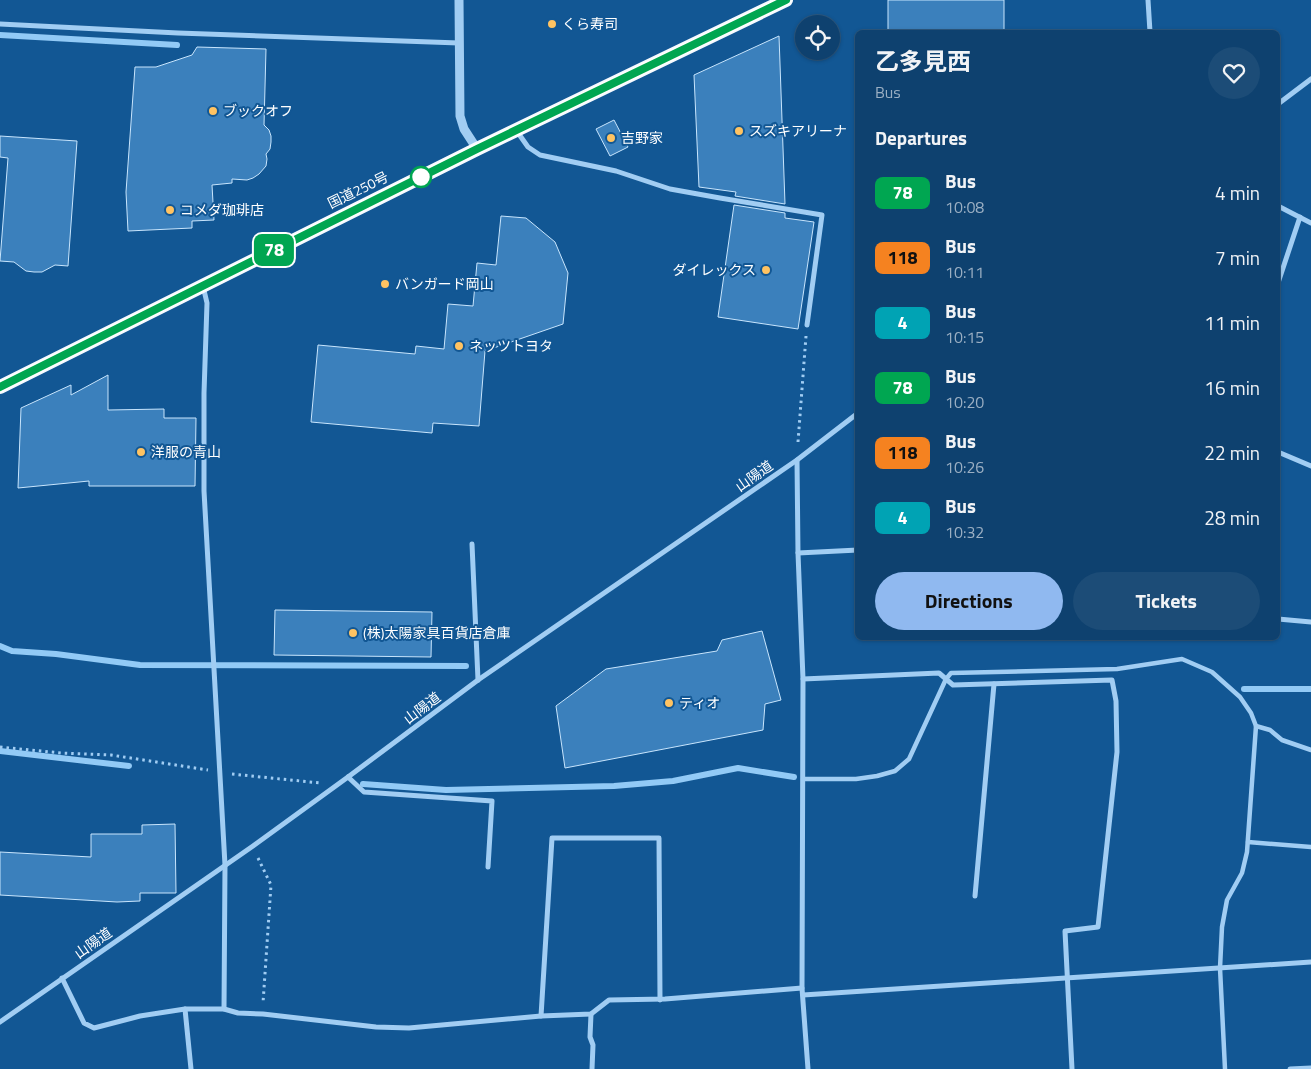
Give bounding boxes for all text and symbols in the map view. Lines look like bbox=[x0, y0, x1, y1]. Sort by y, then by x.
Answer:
place label: くら寿司 bbox=[562, 13, 618, 34]
map controls bbox=[795, 15, 840, 60]
button: locate bbox=[795, 15, 840, 60]
marker: くら寿司 bbox=[546, 18, 558, 30]
text: 乙多見西 bbox=[875, 43, 971, 79]
button: heart bbox=[1208, 47, 1260, 99]
text: Bus bbox=[875, 80, 901, 104]
place label: ブックオフ bbox=[223, 100, 293, 121]
marker: ブックオフ bbox=[207, 105, 219, 117]
place label: スズキアリーナ bbox=[749, 120, 847, 141]
text: Departures bbox=[875, 123, 967, 152]
marker: スズキアリーナ bbox=[733, 125, 745, 137]
place label: 吉野家 bbox=[621, 127, 663, 148]
marker: 吉野家 bbox=[605, 132, 617, 144]
street label: 国道250号 bbox=[324, 166, 392, 213]
unlabelled marker bbox=[410, 166, 432, 188]
text: Bus bbox=[945, 166, 976, 195]
text: 4 min bbox=[1215, 178, 1260, 207]
text: 78 bbox=[892, 179, 913, 206]
text: 10:08 bbox=[945, 195, 984, 219]
place label: コメダ珈琲店 bbox=[180, 199, 264, 220]
marker: コメダ珈琲店 bbox=[164, 204, 176, 216]
text: Bus bbox=[945, 231, 976, 260]
line badge: 78 bbox=[252, 234, 296, 266]
text: 78 bbox=[264, 236, 284, 263]
text: 7 min bbox=[1215, 243, 1260, 272]
text: 118 bbox=[887, 244, 918, 271]
place label: ダイレックス bbox=[672, 259, 756, 280]
text: 10:11 bbox=[945, 260, 984, 284]
marker: ダイレックス bbox=[760, 264, 772, 276]
place label: バンガード岡山 bbox=[395, 273, 494, 294]
marker: バンガード岡山 bbox=[379, 278, 391, 290]
text: Bus bbox=[945, 296, 976, 325]
text: 11 min bbox=[1204, 308, 1260, 337]
text: 4 bbox=[897, 309, 908, 336]
text: 10:15 bbox=[945, 325, 984, 349]
place label: ネッツトヨタ bbox=[469, 335, 553, 356]
marker: ネッツトヨタ bbox=[453, 340, 465, 352]
text: Bus bbox=[945, 361, 976, 390]
text: 16 min bbox=[1204, 373, 1260, 402]
text: 78 bbox=[892, 374, 913, 401]
text: 10:20 bbox=[945, 390, 984, 414]
text: Bus bbox=[945, 426, 976, 455]
text: 22 min bbox=[1204, 438, 1260, 467]
text: 118 bbox=[887, 439, 918, 466]
place label: 洋服の青山 bbox=[151, 441, 221, 462]
marker: 洋服の青山 bbox=[135, 446, 147, 458]
street label: 山陽道 bbox=[730, 455, 777, 496]
text: 10:26 bbox=[945, 455, 984, 479]
text: Bus bbox=[945, 491, 976, 520]
text: 28 min bbox=[1204, 503, 1260, 532]
text: 4 bbox=[897, 504, 908, 531]
text: 10:32 bbox=[945, 520, 984, 544]
button: Directions bbox=[875, 572, 1063, 630]
button: Tickets bbox=[1073, 572, 1260, 630]
place label: (株)太陽家具百貨店倉庫 bbox=[363, 622, 510, 643]
marker: (株)太陽家具百貨店倉庫 bbox=[347, 627, 359, 639]
street label: 山陽道 bbox=[399, 687, 445, 729]
place label: ティオ bbox=[679, 692, 720, 713]
marker: ティオ bbox=[663, 697, 675, 709]
street label: 山陽道 bbox=[69, 922, 116, 963]

